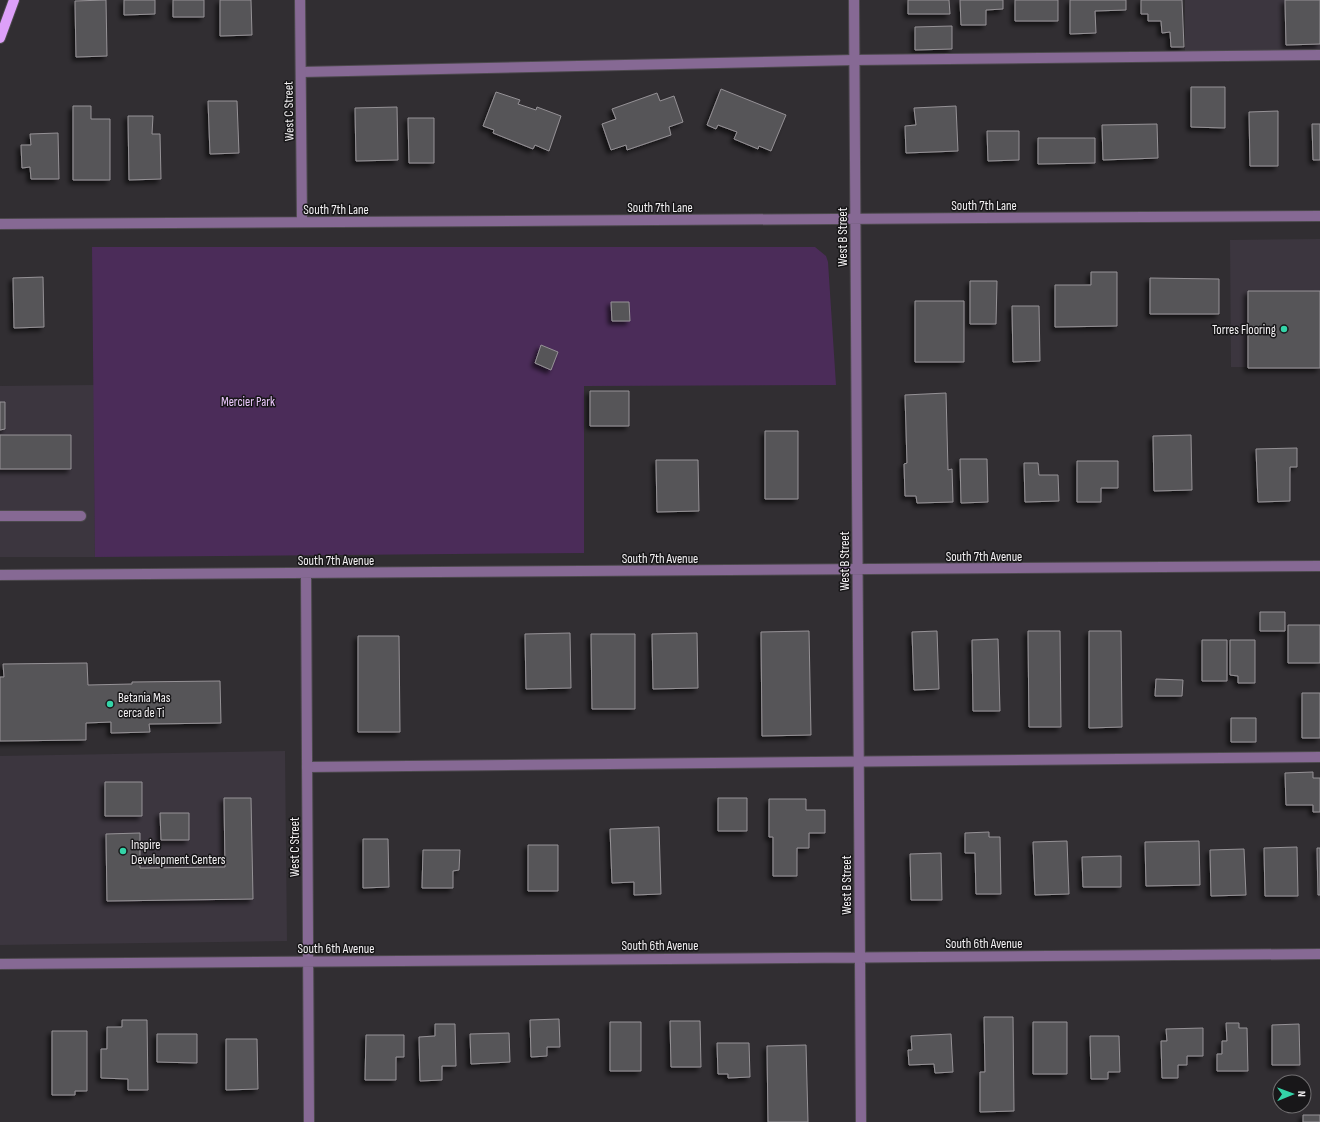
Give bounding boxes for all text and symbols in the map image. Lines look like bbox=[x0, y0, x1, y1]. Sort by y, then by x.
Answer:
street label: West C Street bbox=[280, 81, 298, 141]
street label: South 7th Lane bbox=[951, 198, 1017, 214]
street label: South 7th Lane bbox=[627, 200, 693, 216]
street label: South 7th Lane bbox=[303, 202, 369, 218]
street label: West B Street bbox=[835, 207, 851, 267]
place label: Torres Flooring bbox=[1212, 322, 1276, 338]
marker: Torres Flooring bbox=[1279, 324, 1289, 334]
park label: Mercier Park bbox=[221, 394, 275, 410]
street label: West B Street bbox=[837, 531, 853, 591]
street label: South 7th Avenue bbox=[946, 549, 1022, 565]
street label: South 7th Avenue bbox=[622, 551, 698, 567]
street label: South 7th Avenue bbox=[298, 553, 374, 569]
place label: Betania Mas cerca de Ti bbox=[118, 690, 171, 721]
marker: Betania Mas cerca de Ti bbox=[105, 699, 115, 709]
street label: West C Street bbox=[287, 817, 303, 877]
place label: Inspire Development Centers bbox=[131, 837, 226, 868]
marker: Inspire Development Centers bbox=[118, 846, 128, 856]
street label: West B Street bbox=[839, 855, 855, 915]
street label: South 6th Avenue bbox=[945, 936, 1023, 952]
street label: South 6th Avenue bbox=[621, 938, 699, 954]
street label: South 6th Avenue bbox=[297, 941, 375, 957]
north arrow bbox=[1272, 1074, 1312, 1114]
text: N bbox=[1295, 1091, 1308, 1097]

